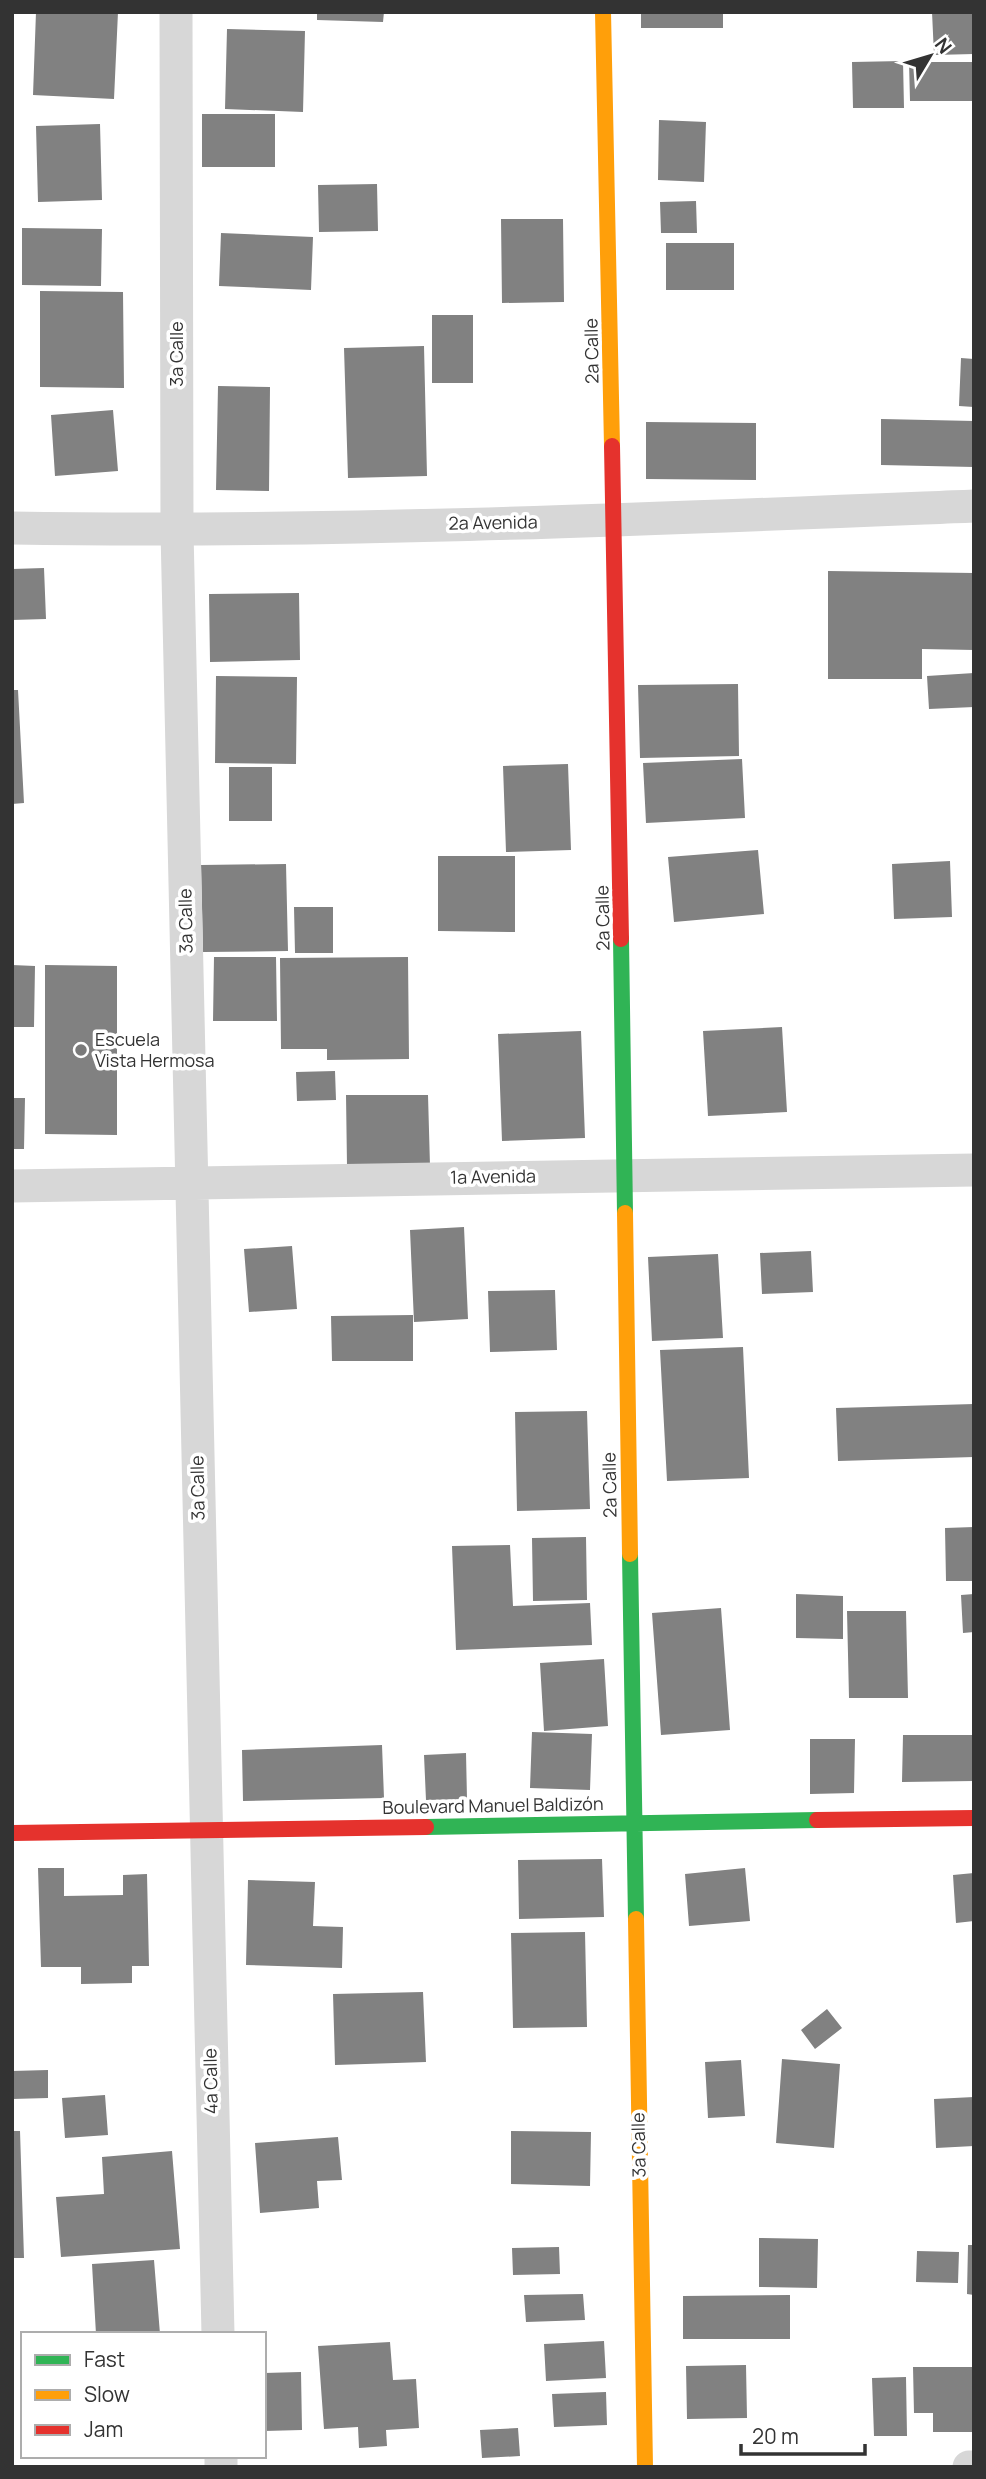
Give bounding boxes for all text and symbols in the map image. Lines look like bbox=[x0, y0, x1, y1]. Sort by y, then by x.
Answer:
north arrow bbox=[895, 21, 965, 91]
text: N bbox=[929, 32, 958, 59]
street label: 2a Calle bbox=[578, 318, 604, 384]
street label: 3a Calle bbox=[164, 321, 188, 387]
street label: 2a Avenida bbox=[448, 509, 538, 535]
street label: 2a Calle bbox=[589, 885, 615, 951]
street label: 3a Calle bbox=[172, 888, 198, 954]
place label: Escuela Vista Hermosa bbox=[95, 1027, 215, 1072]
marker: Escuela Vista Hermosa bbox=[73, 1042, 89, 1058]
street label: 1a Avenida bbox=[450, 1163, 536, 1189]
street label: 2a Calle bbox=[596, 1452, 622, 1518]
street label: 3a Calle bbox=[184, 1455, 210, 1521]
street label: Boulevard Manuel Baldizón bbox=[382, 1791, 604, 1819]
street label: 4a Calle bbox=[197, 2048, 223, 2114]
street label: 3a Calle bbox=[625, 2112, 651, 2178]
legend bbox=[21, 2332, 266, 2458]
text: Fast bbox=[84, 2345, 125, 2373]
text: Slow bbox=[84, 2380, 130, 2408]
scale bar bbox=[741, 2412, 865, 2456]
text: Jam bbox=[84, 2415, 123, 2443]
text: 20 m bbox=[752, 2422, 799, 2450]

